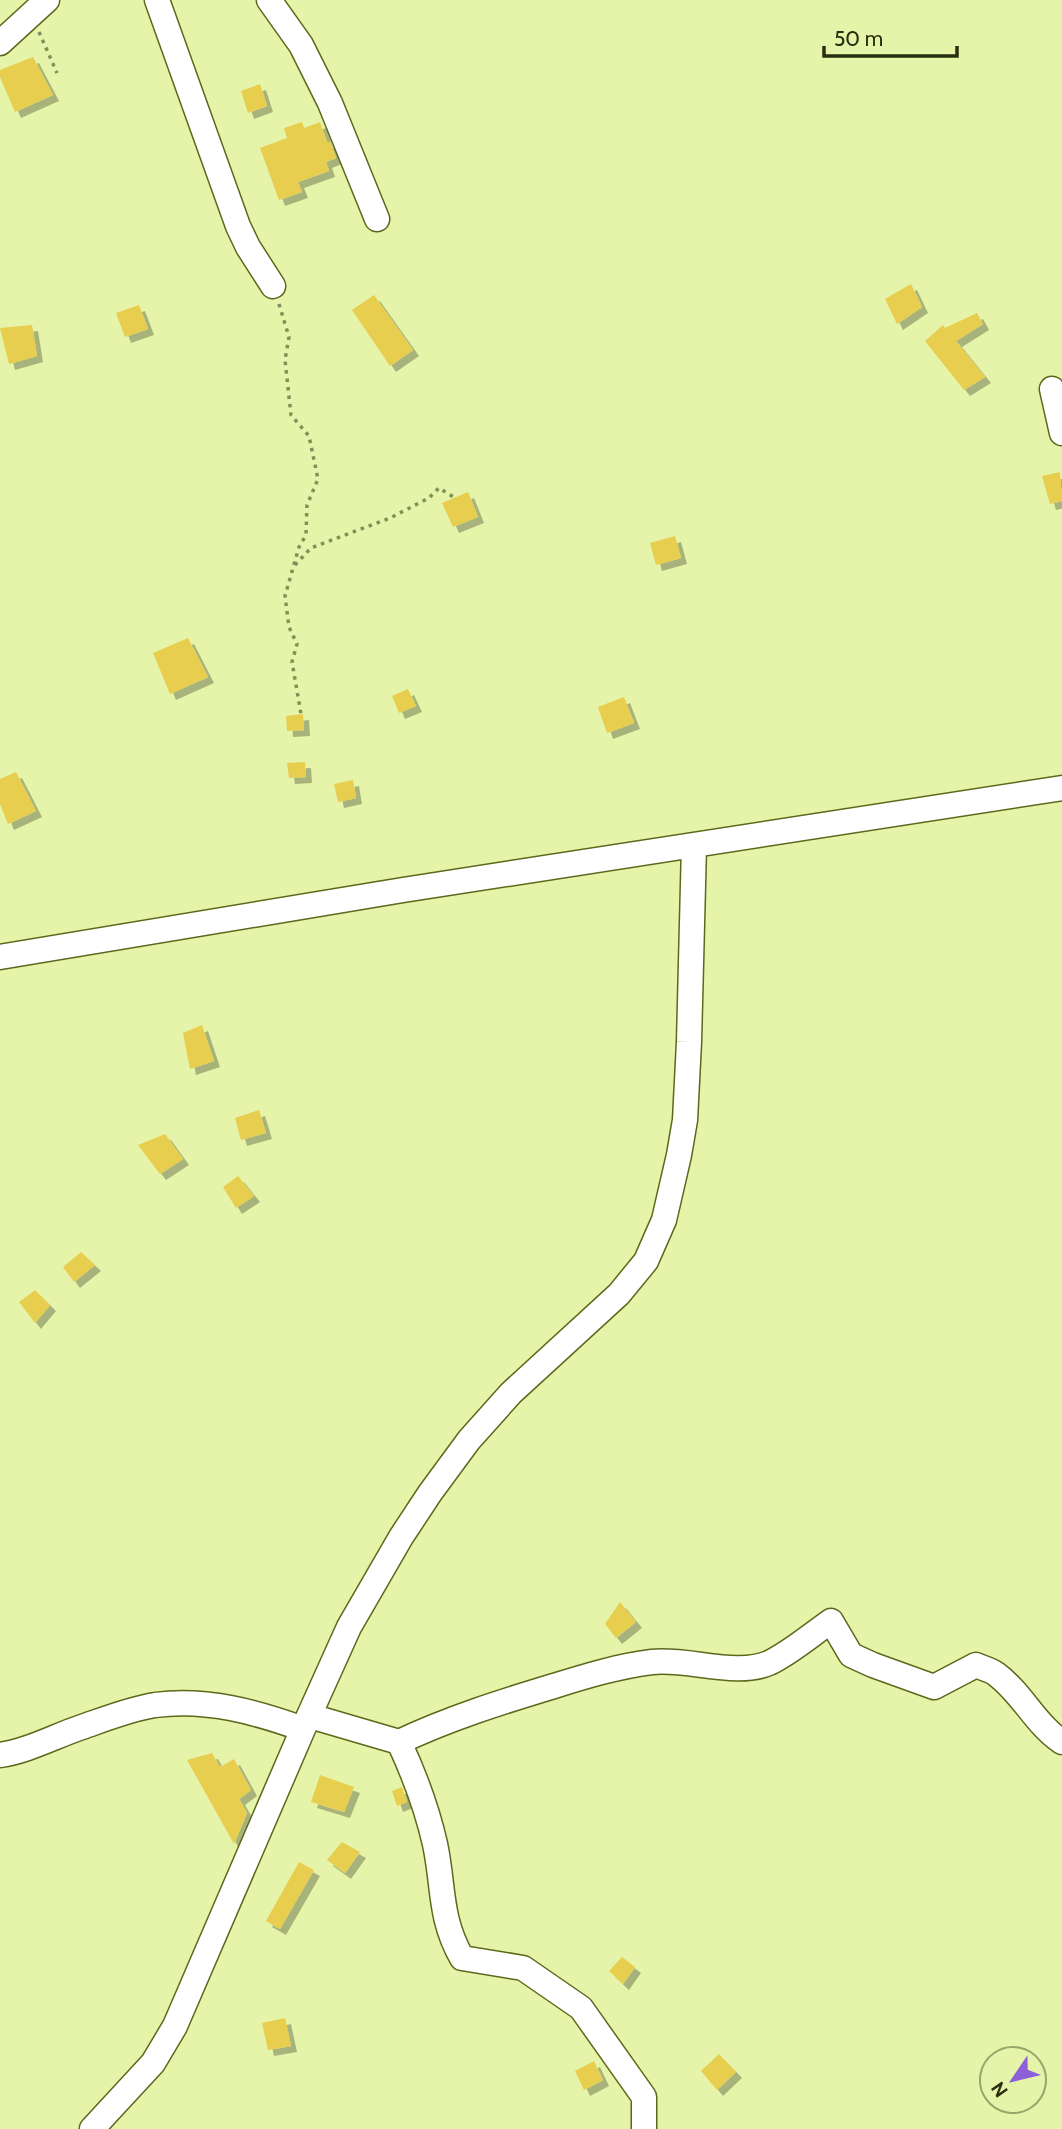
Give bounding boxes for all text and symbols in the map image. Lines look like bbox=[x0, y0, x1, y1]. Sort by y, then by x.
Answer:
scale bar bbox=[824, 14, 957, 58]
text: 50 m bbox=[834, 26, 883, 51]
north arrow bbox=[978, 2045, 1048, 2115]
text: N bbox=[986, 2077, 1013, 2102]

